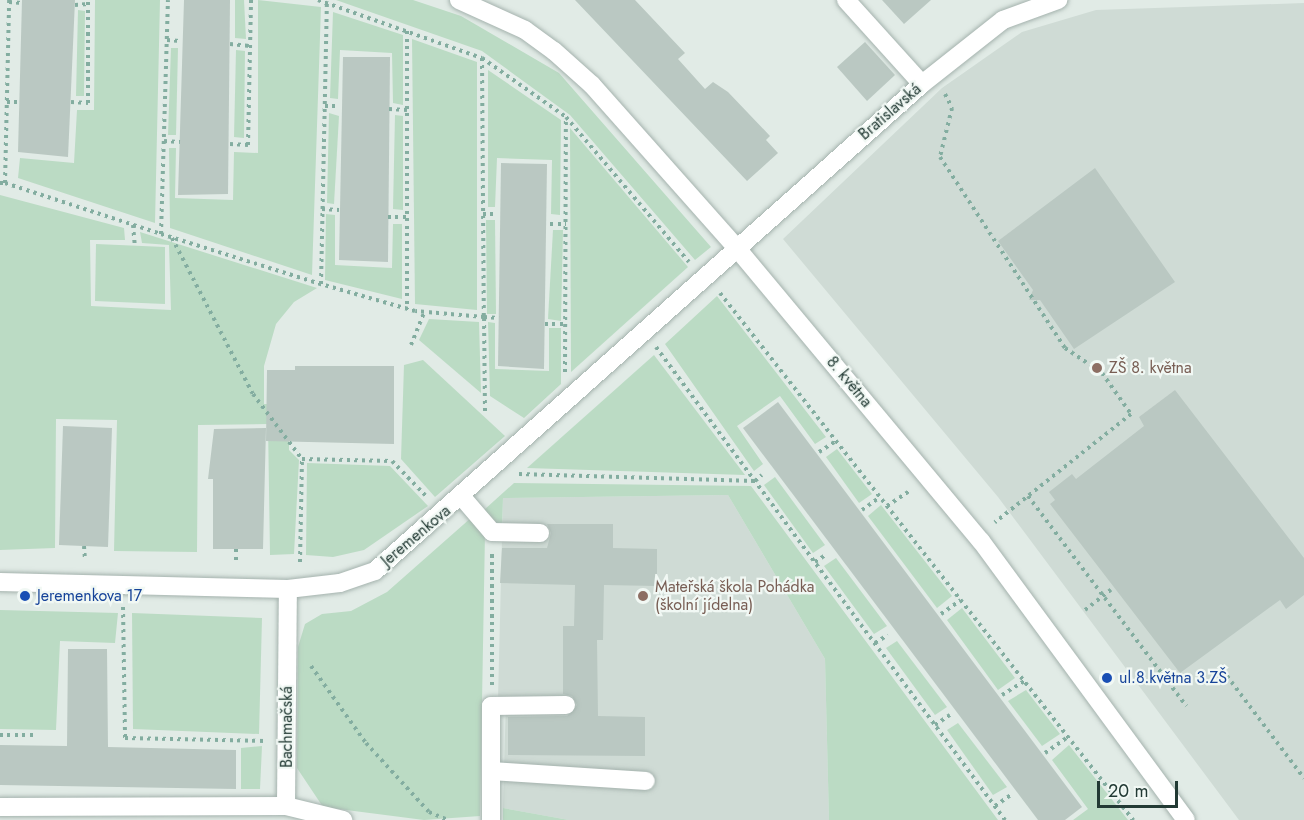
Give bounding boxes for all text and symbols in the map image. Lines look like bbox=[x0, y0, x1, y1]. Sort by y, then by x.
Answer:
street label: Bratislavská bbox=[855, 80, 925, 144]
street label: 8. května bbox=[822, 353, 876, 411]
place label: ZŠ 8. května bbox=[1109, 358, 1192, 378]
marker: ZŠ 8. května bbox=[1090, 361, 1104, 375]
street label: Jeremenkova bbox=[377, 501, 455, 571]
place label: Mateřská škola Pohádka (školní jídelna) bbox=[655, 577, 814, 615]
place label: Jeremenkova 17 bbox=[37, 586, 142, 606]
marker: Jeremenkova 17 bbox=[18, 589, 32, 603]
marker: Mateřská škola Pohádka (školní jídelna) bbox=[636, 589, 650, 603]
place label: ul.8.května 3.ZŠ bbox=[1119, 668, 1227, 688]
marker: ul.8.května 3.ZŠ bbox=[1100, 671, 1114, 685]
street label: Bachmačská bbox=[277, 686, 297, 768]
scale bar bbox=[1100, 769, 1181, 807]
text: 20 m bbox=[1108, 778, 1148, 804]

